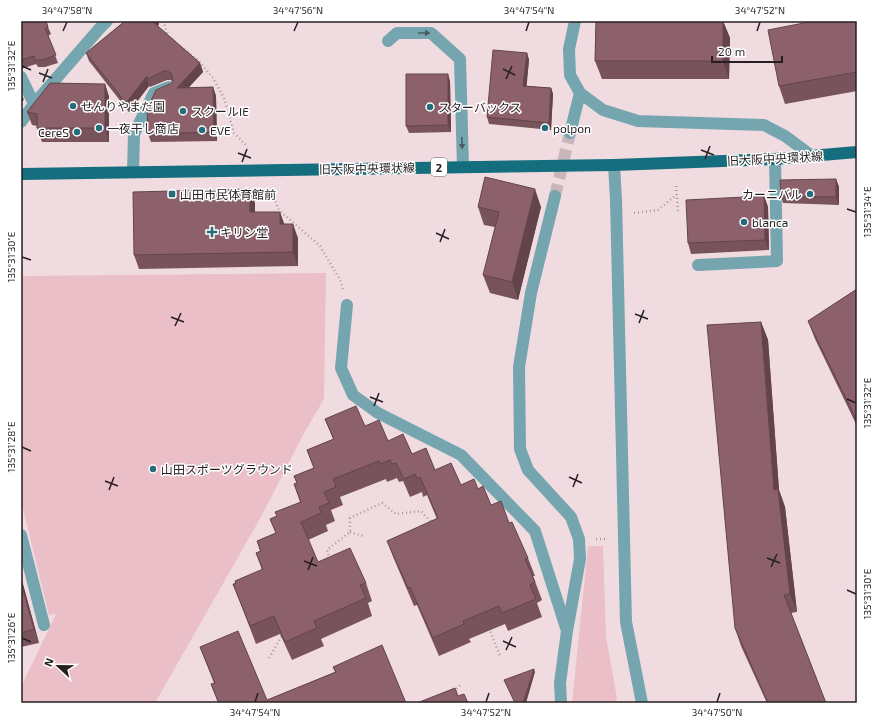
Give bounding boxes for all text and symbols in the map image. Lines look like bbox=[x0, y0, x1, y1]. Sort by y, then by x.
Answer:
text: 34°47'58"N bbox=[42, 4, 92, 16]
text: 34°47'56"N bbox=[273, 4, 323, 16]
text: 34°47'54"N bbox=[504, 4, 554, 16]
text: 34°47'52"N bbox=[735, 4, 785, 16]
one-way arrow bbox=[418, 30, 431, 36]
scale bar bbox=[712, 38, 782, 64]
text: 135°31'32"E bbox=[5, 40, 17, 91]
text: 20 m bbox=[718, 44, 745, 58]
place label: せんりやまだ園 bbox=[81, 99, 165, 113]
place label: スターバックス bbox=[438, 100, 522, 114]
marker: せんりやまだ園 bbox=[68, 101, 78, 111]
marker: スターバックス bbox=[425, 102, 435, 112]
place label: スクールIE bbox=[191, 104, 249, 118]
marker: スクールIE bbox=[178, 106, 188, 116]
place label: 一夜干し商店 bbox=[107, 121, 179, 135]
place label: polpon bbox=[553, 121, 591, 135]
marker: 一夜干し商店 bbox=[94, 123, 104, 133]
place label: EVE bbox=[210, 123, 231, 137]
marker: polpon bbox=[540, 123, 550, 133]
place label: CereS bbox=[38, 125, 69, 139]
marker: EVE bbox=[197, 125, 207, 135]
marker: CereS bbox=[72, 127, 82, 137]
one-way arrow bbox=[459, 137, 466, 149]
street label: 旧大阪中央環状線 bbox=[727, 148, 823, 168]
road number: 2 bbox=[431, 158, 447, 176]
street label: 旧大阪中央環状線 bbox=[319, 160, 415, 176]
text: 135°31'34"E bbox=[861, 186, 873, 237]
place label: 山田市民体育館前 bbox=[180, 187, 276, 201]
place label: カーニバル bbox=[742, 187, 802, 201]
marker: 山田市民体育館前 bbox=[167, 189, 177, 199]
marker: カーニバル bbox=[805, 189, 815, 199]
place label: blanca bbox=[752, 215, 788, 229]
marker: blanca bbox=[739, 217, 749, 227]
place label: キリン堂 bbox=[220, 225, 268, 239]
marker: キリン堂 bbox=[207, 227, 217, 237]
text: 135°31'30"E bbox=[5, 231, 17, 282]
text: 135°31'32"E bbox=[861, 377, 873, 428]
text: 135°31'28"E bbox=[5, 421, 17, 472]
place label: 山田スポーツグラウンド bbox=[161, 462, 293, 476]
marker: 山田スポーツグラウンド bbox=[148, 464, 158, 474]
text: 135°31'30"E bbox=[861, 568, 873, 619]
text: 135°31'26"E bbox=[5, 612, 17, 663]
north arrow bbox=[38, 646, 78, 686]
text: N bbox=[41, 656, 56, 668]
text: 34°47'54"N bbox=[230, 706, 280, 718]
text: 34°47'52"N bbox=[461, 706, 511, 718]
text: 34°47'50"N bbox=[692, 706, 742, 718]

